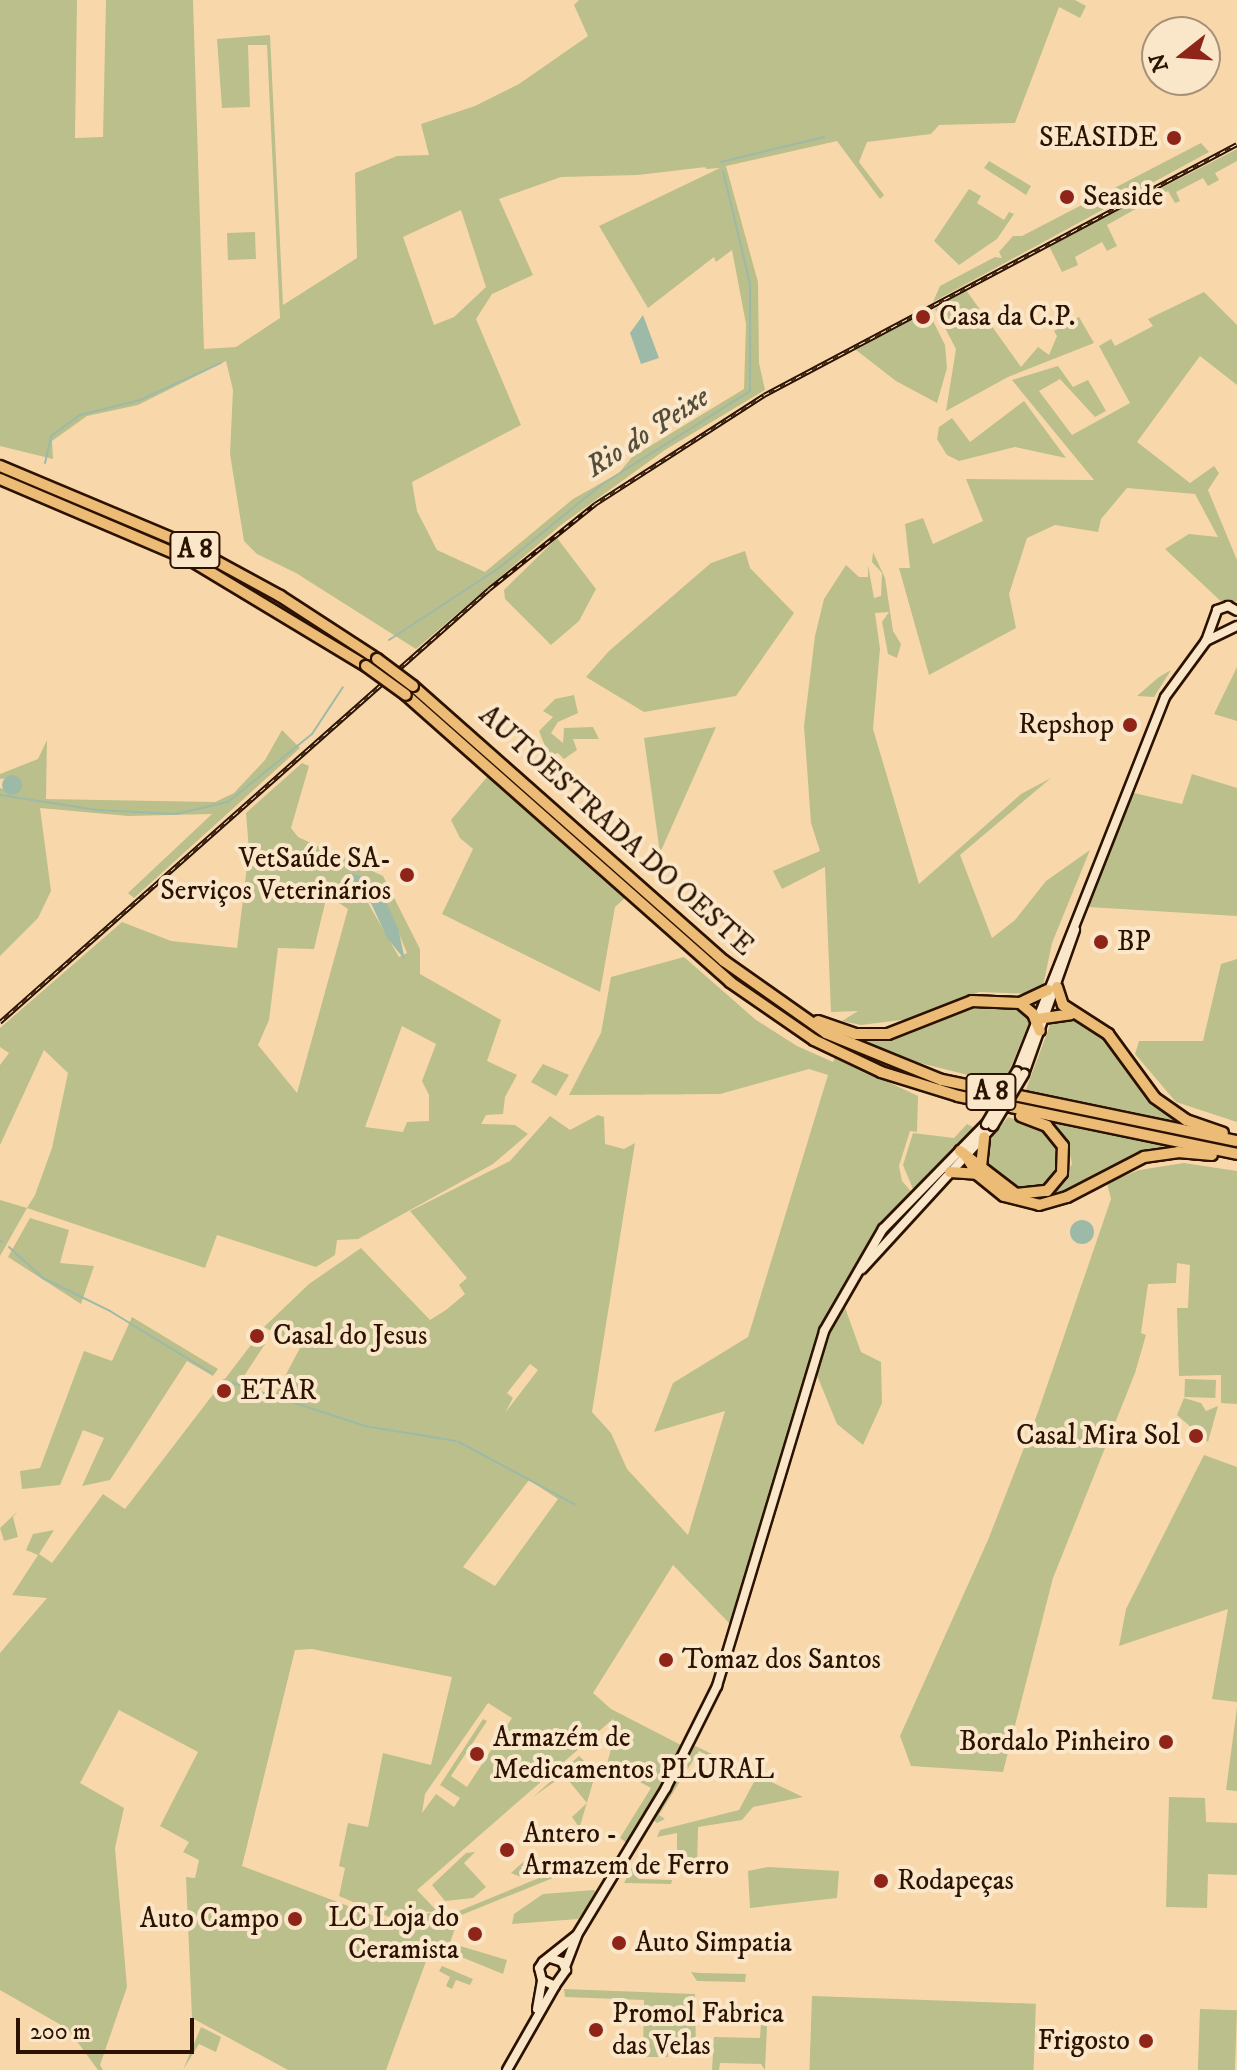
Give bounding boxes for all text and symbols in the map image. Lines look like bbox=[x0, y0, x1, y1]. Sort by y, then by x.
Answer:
north arrow bbox=[1141, 16, 1221, 96]
text: N bbox=[1144, 50, 1175, 75]
place label: SEASIDE bbox=[1039, 121, 1158, 155]
marker: SEASIDE bbox=[1165, 129, 1183, 147]
place label: Seaside bbox=[1083, 180, 1163, 214]
marker: Seaside bbox=[1058, 188, 1076, 206]
place label: Casa da C.P. bbox=[939, 300, 1075, 334]
marker: Casa da C.P. bbox=[914, 308, 932, 326]
water label: Rio do Peixe bbox=[580, 380, 716, 486]
road number: A 8 bbox=[169, 528, 221, 572]
street label: AUTOESTRADA DO OESTE bbox=[472, 699, 760, 963]
place label: Repshop bbox=[1018, 708, 1114, 742]
marker: Repshop bbox=[1121, 716, 1139, 734]
place label: VetSaúde SA- Serviços Veterinários bbox=[160, 842, 391, 908]
marker: VetSaúde SA- Serviços Veterinários bbox=[398, 866, 416, 884]
place label: BP bbox=[1117, 925, 1151, 959]
marker: BP bbox=[1092, 933, 1110, 951]
road number: A 8 bbox=[965, 1070, 1017, 1114]
place label: Casal do Jesus bbox=[273, 1319, 427, 1353]
marker: Casal do Jesus bbox=[248, 1327, 266, 1345]
place label: ETAR bbox=[240, 1374, 317, 1408]
marker: ETAR bbox=[215, 1382, 233, 1400]
place label: Casal Mira Sol bbox=[1016, 1419, 1180, 1453]
marker: Casal Mira Sol bbox=[1187, 1427, 1205, 1445]
place label: Tomaz dos Santos bbox=[682, 1643, 881, 1677]
marker: Tomaz dos Santos bbox=[657, 1651, 675, 1669]
place label: Armazém de Medicamentos PLURAL bbox=[493, 1721, 774, 1787]
place label: Bordalo Pinheiro bbox=[959, 1725, 1150, 1759]
marker: Bordalo Pinheiro bbox=[1157, 1733, 1175, 1751]
marker: Armazém de Medicamentos PLURAL bbox=[468, 1745, 486, 1763]
place label: Antero - Armazem de Ferro bbox=[523, 1817, 729, 1883]
marker: Antero - Armazem de Ferro bbox=[498, 1841, 516, 1859]
place label: Rodapeças bbox=[897, 1864, 1014, 1898]
marker: Rodapeças bbox=[872, 1872, 890, 1890]
place label: LC Loja do Ceramista bbox=[328, 1901, 459, 1967]
place label: Auto Campo bbox=[140, 1902, 279, 1936]
marker: Auto Campo bbox=[286, 1910, 304, 1928]
marker: LC Loja do Ceramista bbox=[466, 1925, 484, 1943]
place label: Auto Simpatia bbox=[635, 1926, 792, 1960]
marker: Auto Simpatia bbox=[610, 1934, 628, 1952]
place label: Promol Fabrica das Velas bbox=[612, 1997, 784, 2063]
scale bar bbox=[20, 2002, 198, 2052]
text: 200 m bbox=[30, 2017, 91, 2047]
marker: Promol Fabrica das Velas bbox=[587, 2021, 605, 2039]
place label: Frigosto bbox=[1037, 2024, 1130, 2058]
marker: Frigosto bbox=[1137, 2032, 1155, 2050]

